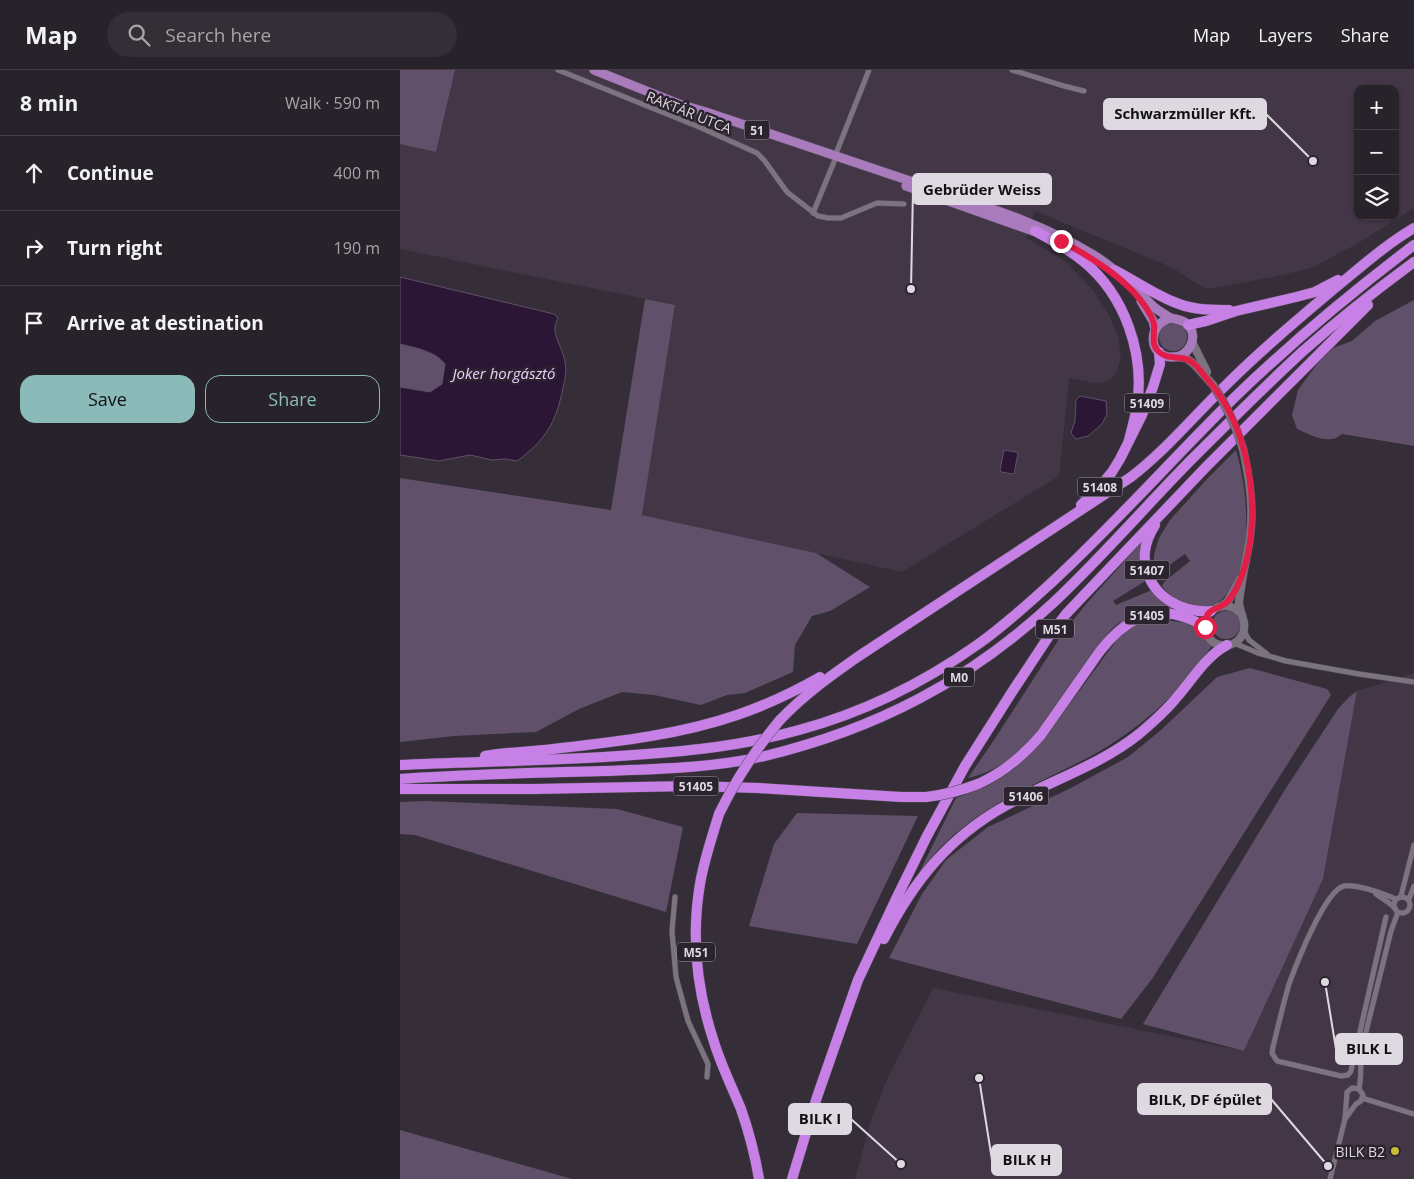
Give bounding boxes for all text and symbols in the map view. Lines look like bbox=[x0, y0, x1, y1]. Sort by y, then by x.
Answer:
search box bbox=[107, 12, 457, 57]
text: Map bbox=[25, 18, 77, 51]
icon: search bbox=[125, 21, 153, 49]
text: Search here bbox=[165, 22, 271, 48]
text: Map bbox=[1193, 23, 1230, 47]
text: Layers bbox=[1258, 23, 1313, 47]
text: Share bbox=[1341, 23, 1389, 47]
map controls bbox=[1354, 85, 1399, 220]
button: + bbox=[1354, 85, 1399, 130]
street label: RAKTÁR UTCA bbox=[643, 86, 735, 138]
text: 8 min bbox=[20, 89, 78, 117]
text: Walk · 590 m bbox=[285, 92, 380, 114]
callout: Schwarzmüller Kft. bbox=[1104, 99, 1266, 129]
text: Schwarzmüller Kft. bbox=[1114, 103, 1256, 123]
road number: 51 bbox=[744, 120, 770, 140]
button: − bbox=[1354, 130, 1399, 175]
icon: ahead bbox=[20, 159, 48, 187]
text: Continue bbox=[67, 160, 154, 186]
text: 400 m bbox=[334, 162, 380, 184]
callout: Gebrüder Weiss bbox=[913, 174, 1051, 204]
button: layers bbox=[1354, 175, 1399, 220]
text: Gebrüder Weiss bbox=[923, 179, 1041, 199]
route end bbox=[1050, 230, 1073, 253]
icon: right bbox=[20, 234, 48, 262]
text: Turn right bbox=[67, 235, 162, 261]
text: 190 m bbox=[334, 237, 380, 259]
icon: arrive bbox=[20, 309, 48, 337]
text: Arrive at destination bbox=[67, 310, 264, 336]
water label: Joker horgásztó bbox=[450, 363, 555, 383]
button: Save bbox=[20, 375, 195, 423]
button: Share bbox=[205, 375, 380, 423]
road number: 51409 bbox=[1124, 393, 1170, 412]
road number: 51408 bbox=[1078, 478, 1122, 497]
road number: 51407 bbox=[1124, 560, 1170, 580]
road number: 51405 bbox=[1124, 606, 1170, 624]
route start bbox=[1194, 616, 1217, 639]
road number: M51 bbox=[1036, 620, 1074, 638]
road number: M0 bbox=[944, 668, 974, 686]
road number: 51405 bbox=[674, 776, 718, 796]
road number: 51406 bbox=[1004, 786, 1048, 806]
road number: M51 bbox=[677, 942, 715, 962]
callout: BILK L bbox=[1336, 1034, 1402, 1064]
text: BILK L bbox=[1346, 1038, 1392, 1058]
callout: BILK, DF épület bbox=[1138, 1084, 1271, 1114]
text: BILK, DF épület bbox=[1148, 1089, 1262, 1109]
callout: BILK I bbox=[789, 1104, 851, 1134]
text: BILK I bbox=[799, 1108, 841, 1128]
place label: BILK B2 bbox=[1335, 1142, 1385, 1161]
callout: BILK H bbox=[992, 1145, 1061, 1175]
marker: BILK B2 bbox=[1389, 1145, 1401, 1157]
text: BILK H bbox=[1003, 1149, 1051, 1169]

